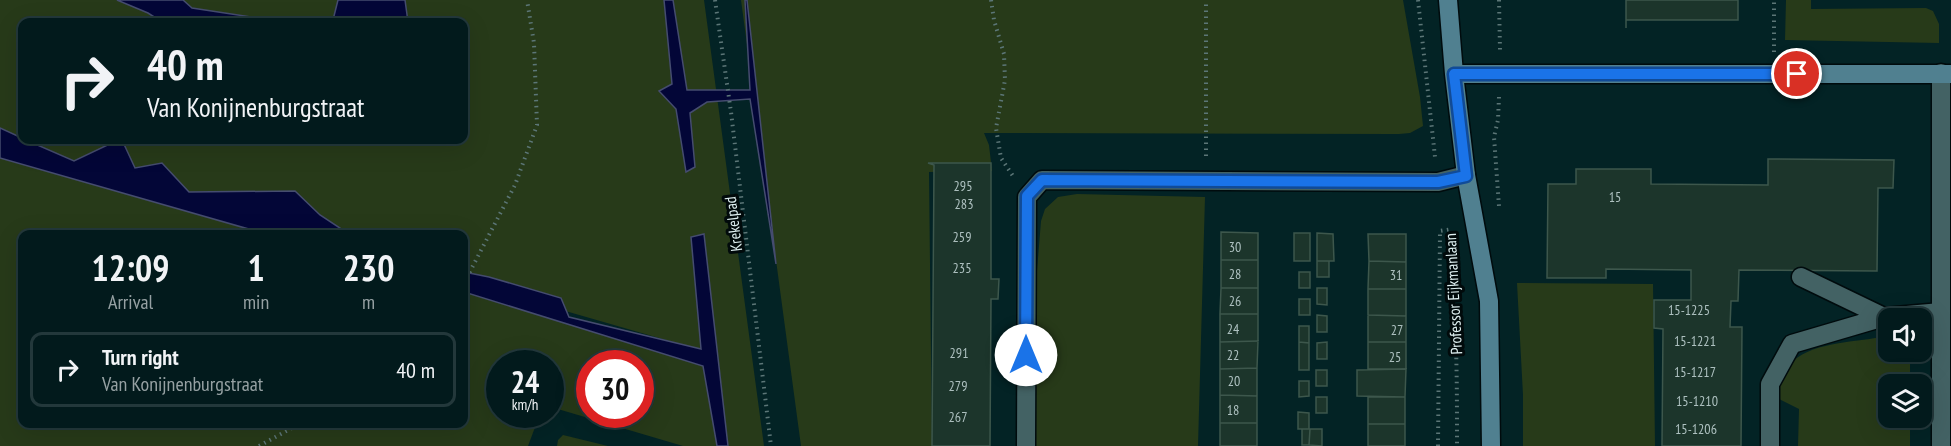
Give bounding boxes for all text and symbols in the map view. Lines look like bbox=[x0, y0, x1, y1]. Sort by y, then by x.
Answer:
text: 40 m bbox=[147, 37, 224, 92]
icon: right bbox=[48, 42, 126, 120]
pin bbox=[1771, 48, 1822, 99]
icon: arrive bbox=[1780, 57, 1813, 90]
text: Van Konijnenburgstraat bbox=[147, 90, 365, 124]
house number: 295 bbox=[954, 177, 972, 195]
house number: 15 bbox=[1609, 188, 1621, 206]
street label: Krekelpad bbox=[720, 195, 746, 253]
house number: 283 bbox=[955, 195, 973, 213]
house number: 259 bbox=[953, 228, 971, 246]
street label: Professor Eijkmanlaan bbox=[1440, 233, 1466, 355]
house number: 30 bbox=[1229, 238, 1241, 256]
text: 12:09 bbox=[92, 244, 169, 291]
text: 1 bbox=[247, 244, 265, 291]
text: 230 bbox=[343, 244, 394, 291]
house number: 235 bbox=[953, 259, 971, 277]
house number: 28 bbox=[1229, 265, 1241, 283]
house number: 31 bbox=[1390, 266, 1402, 284]
text: Arrival bbox=[108, 289, 153, 315]
text: min bbox=[243, 289, 269, 315]
text: m bbox=[362, 289, 375, 315]
house number: 26 bbox=[1229, 292, 1241, 310]
house number: 15-1225 bbox=[1668, 301, 1710, 319]
map controls bbox=[1878, 308, 1932, 428]
button: sound bbox=[1878, 308, 1932, 362]
house number: 24 bbox=[1227, 320, 1240, 338]
house number: 27 bbox=[1391, 321, 1403, 339]
position arrow bbox=[994, 323, 1058, 387]
house number: 15-1221 bbox=[1674, 332, 1716, 350]
text: Turn right bbox=[102, 343, 179, 371]
house number: 291 bbox=[950, 344, 968, 362]
house number: 22 bbox=[1227, 346, 1239, 364]
house number: 25 bbox=[1389, 348, 1401, 366]
speed limit sign: 30 bbox=[576, 350, 654, 428]
icon: right bbox=[51, 353, 84, 386]
text: 40 m bbox=[396, 356, 435, 384]
text: 24 bbox=[511, 362, 539, 401]
house number: 15-1217 bbox=[1674, 363, 1716, 381]
text: Van Konijnenburgstraat bbox=[102, 371, 263, 397]
house number: 20 bbox=[1228, 372, 1240, 390]
button: layers bbox=[1878, 374, 1932, 428]
house number: 279 bbox=[949, 377, 967, 395]
house number: 15-1210 bbox=[1676, 392, 1718, 410]
text: km/h bbox=[512, 395, 538, 414]
house number: 18 bbox=[1227, 401, 1239, 419]
house number: 267 bbox=[949, 408, 967, 426]
house number: 15-1206 bbox=[1675, 420, 1717, 438]

